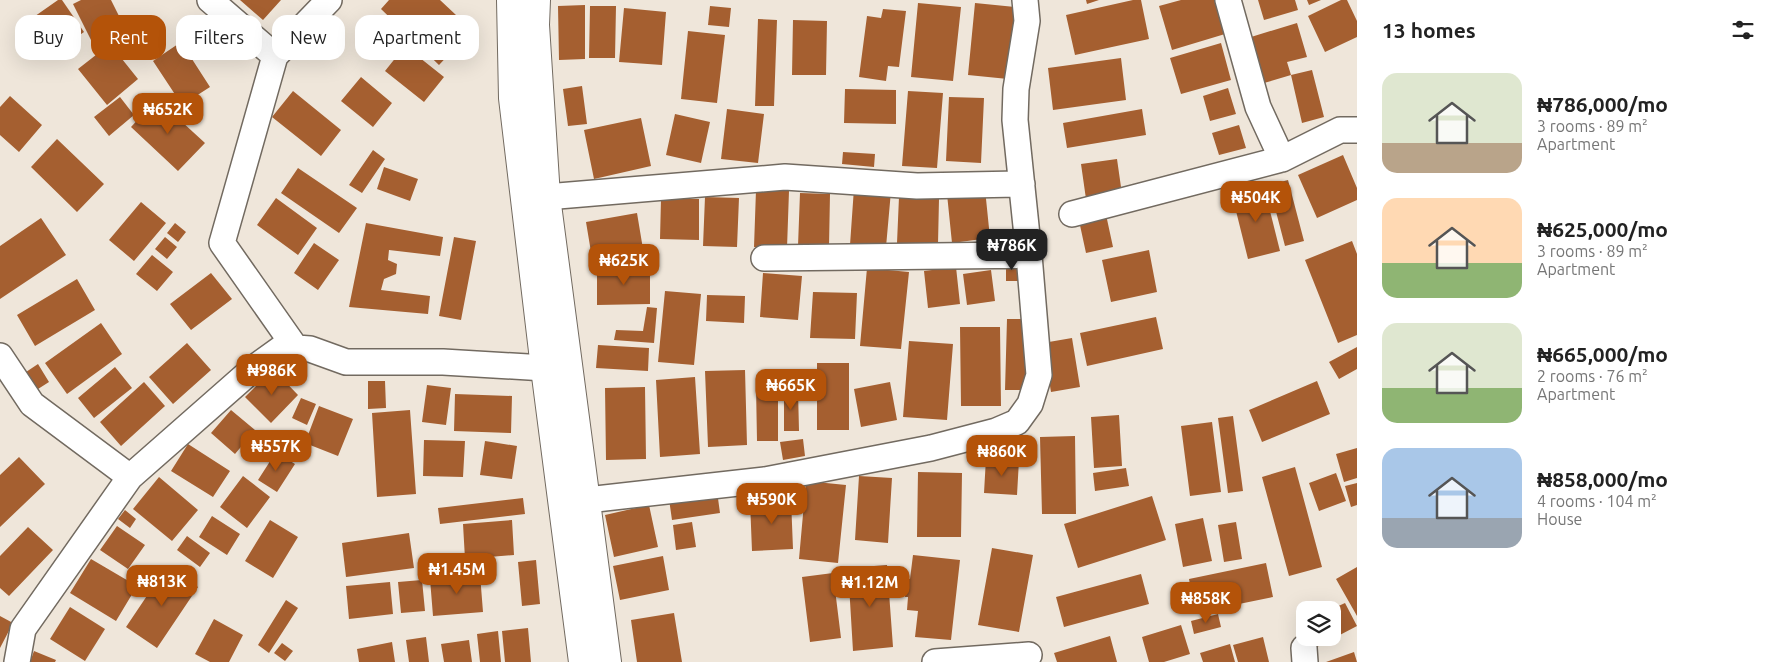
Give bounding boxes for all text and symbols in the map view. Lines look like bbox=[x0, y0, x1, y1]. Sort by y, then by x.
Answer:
chip: Buy bbox=[15, 15, 81, 60]
chip: Rent bbox=[91, 15, 166, 60]
chip: Filters bbox=[176, 15, 262, 60]
chip: New bbox=[272, 15, 345, 60]
chip: Apartment bbox=[355, 15, 479, 60]
icon: filters bbox=[1729, 16, 1757, 44]
text: 13 homes bbox=[1382, 18, 1476, 42]
pin: ₦652K bbox=[133, 92, 203, 135]
text: ₦786,000/mo bbox=[1537, 92, 1668, 116]
icon: home bbox=[1422, 93, 1482, 153]
text: ₦652K bbox=[143, 100, 193, 118]
text: 3 rooms · 89 m² bbox=[1537, 117, 1648, 135]
text: Apartment bbox=[1537, 135, 1615, 153]
pin: ₦504K bbox=[1221, 180, 1291, 223]
text: ₦504K bbox=[1231, 188, 1281, 206]
text: ₦625,000/mo bbox=[1537, 217, 1668, 241]
icon: home bbox=[1422, 218, 1482, 278]
pin: ₦786K bbox=[977, 228, 1047, 271]
text: ₦786K bbox=[987, 236, 1037, 254]
text: 3 rooms · 89 m² bbox=[1537, 242, 1648, 260]
pin: ₦625K bbox=[589, 244, 659, 286]
text: ₦625K bbox=[599, 251, 649, 269]
text: Apartment bbox=[1537, 260, 1615, 278]
text: ₦665,000/mo bbox=[1537, 342, 1668, 366]
icon: home bbox=[1422, 343, 1482, 403]
pin: ₦986K bbox=[237, 354, 307, 396]
text: ₦986K bbox=[247, 361, 297, 379]
text: 2 rooms · 76 m² bbox=[1537, 367, 1648, 385]
pin: ₦665K bbox=[756, 368, 826, 411]
text: ₦665K bbox=[766, 376, 816, 394]
text: Apartment bbox=[1537, 385, 1615, 403]
pin: ₦557K bbox=[241, 430, 311, 472]
pin: ₦860K bbox=[967, 434, 1037, 477]
text: ₦557K bbox=[251, 437, 301, 455]
text: ₦860K bbox=[977, 442, 1027, 460]
text: ₦858,000/mo bbox=[1537, 467, 1668, 491]
icon: home bbox=[1422, 468, 1482, 528]
pin: ₦590K bbox=[737, 482, 807, 525]
text: ₦590K bbox=[747, 490, 797, 508]
text: 4 rooms · 104 m² bbox=[1537, 492, 1657, 510]
text: House bbox=[1537, 510, 1582, 528]
pin: ₦1.45M bbox=[416, 552, 498, 595]
text: ₦1.45M bbox=[429, 560, 485, 578]
pin: ₦813K bbox=[127, 564, 197, 607]
pin: ₦1.12M bbox=[829, 566, 911, 608]
text: ₦813K bbox=[137, 572, 187, 590]
text: ₦1.12M bbox=[842, 573, 898, 591]
pin: ₦858K bbox=[1171, 582, 1241, 624]
text: ₦858K bbox=[1181, 589, 1231, 607]
map controls bbox=[1296, 601, 1341, 646]
button: layers bbox=[1296, 601, 1341, 646]

